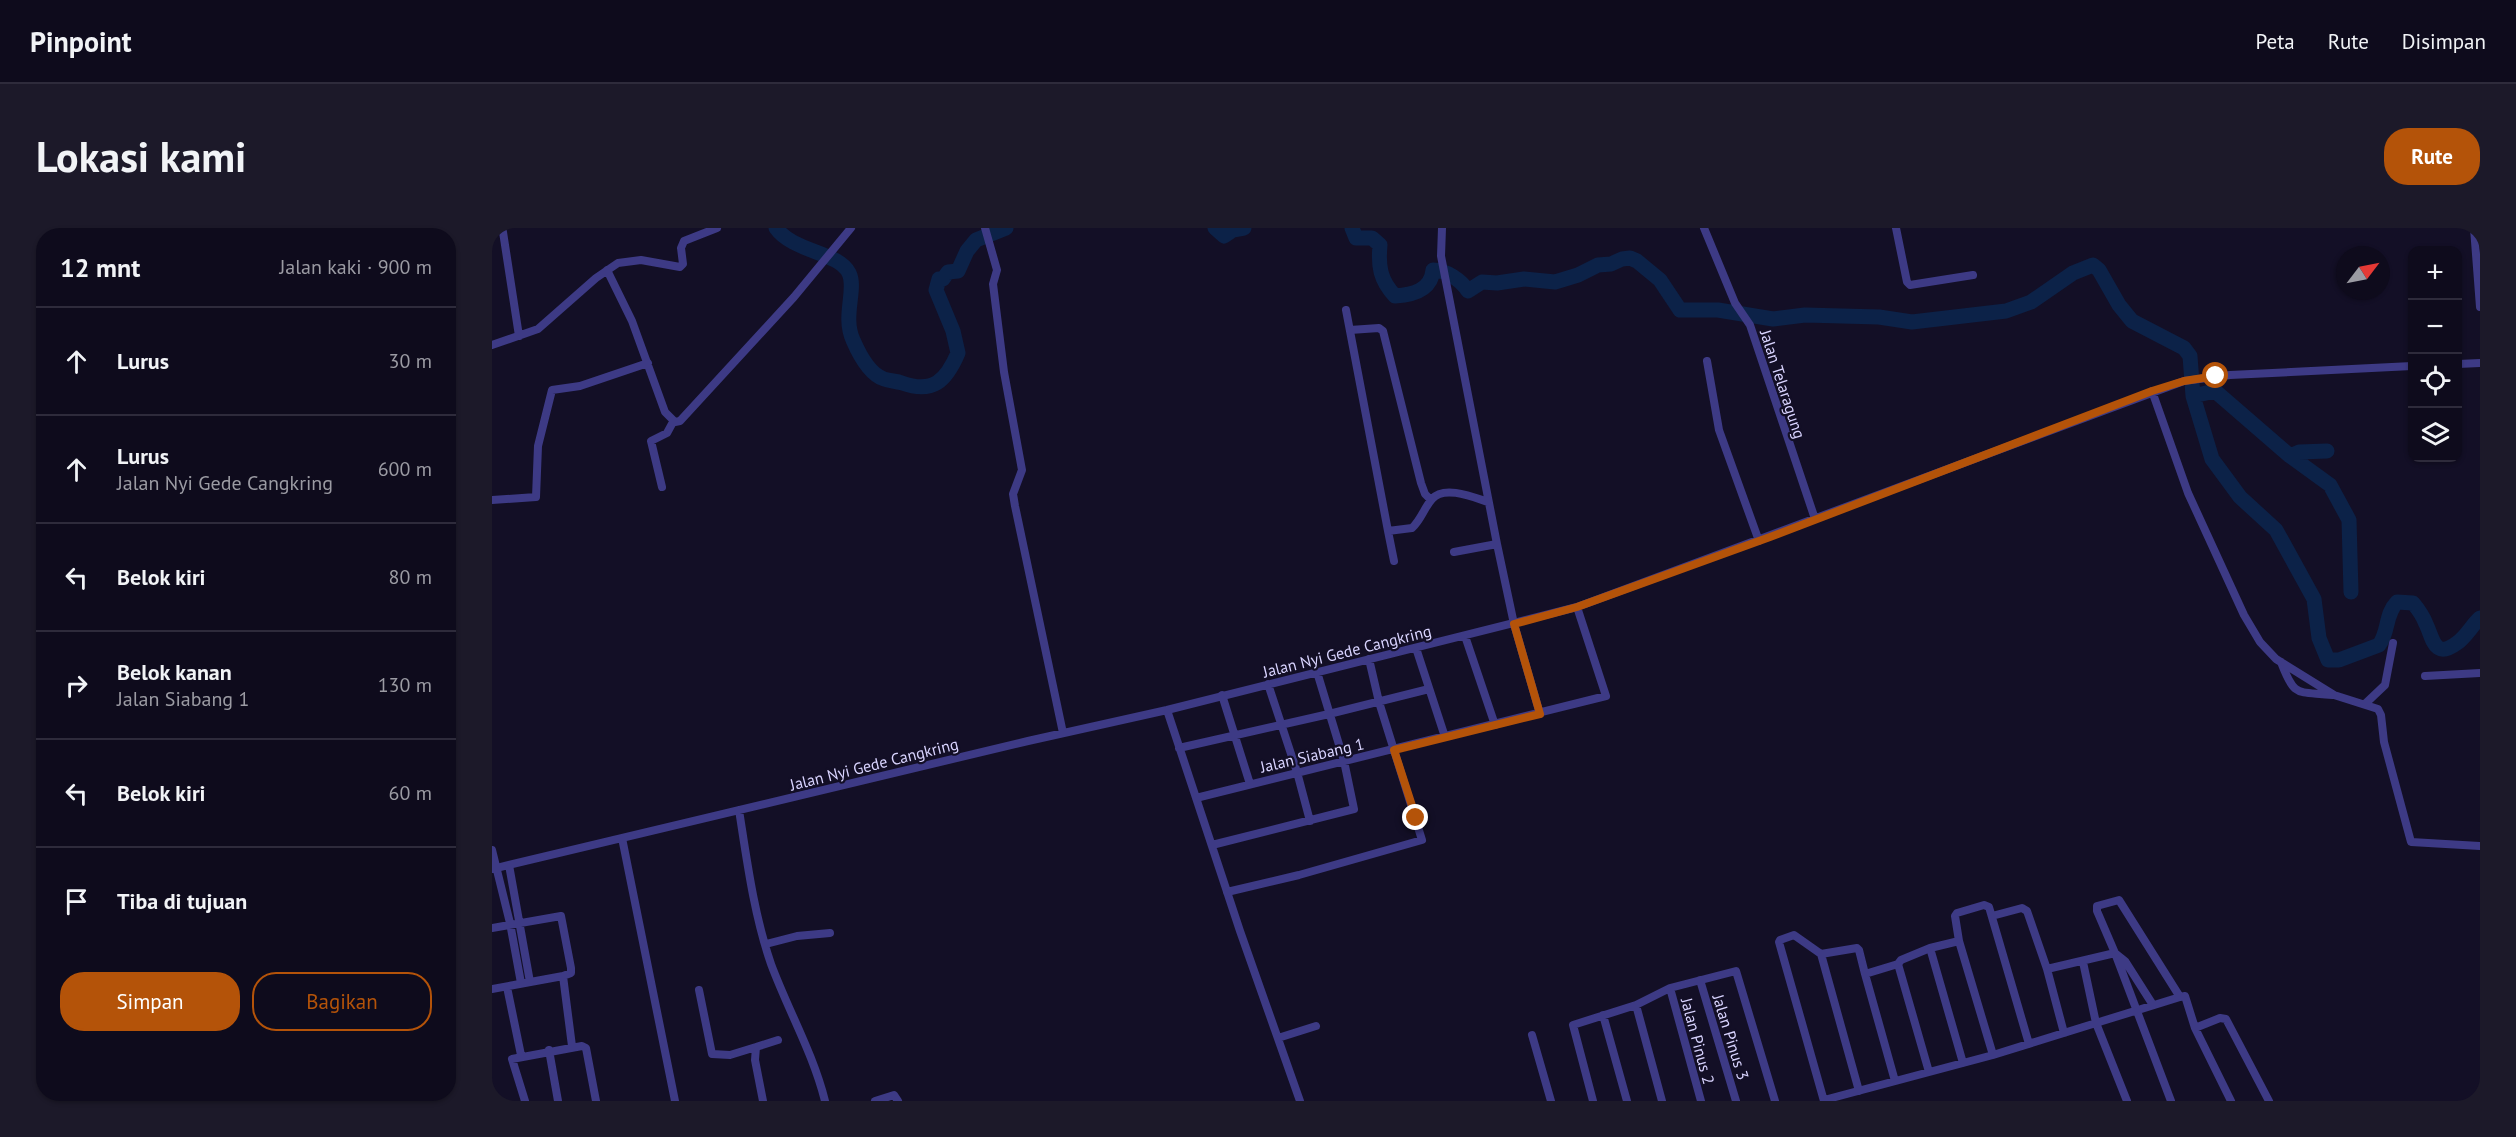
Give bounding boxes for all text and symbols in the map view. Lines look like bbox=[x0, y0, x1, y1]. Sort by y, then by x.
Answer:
text: Pinpoint bbox=[30, 23, 132, 60]
text: Peta bbox=[2255, 28, 2295, 55]
text: Rute bbox=[2328, 28, 2369, 55]
text: Disimpan bbox=[2402, 28, 2486, 55]
button: Rute bbox=[2384, 128, 2480, 185]
text: Lokasi kami bbox=[36, 129, 246, 184]
north arrow bbox=[2336, 246, 2390, 300]
map controls bbox=[2408, 246, 2462, 462]
button: + bbox=[2408, 246, 2462, 300]
text: 12 mnt bbox=[60, 251, 140, 284]
text: Jalan kaki · 900 m bbox=[279, 254, 432, 280]
button: − bbox=[2408, 300, 2462, 354]
street label: Jalan Telaragung bbox=[1756, 326, 1810, 441]
icon: ahead bbox=[60, 345, 93, 378]
text: Lurus bbox=[117, 347, 169, 375]
text: 30 m bbox=[389, 348, 432, 374]
button: locate bbox=[2408, 354, 2462, 408]
route start bbox=[2202, 362, 2228, 388]
button: layers bbox=[2408, 408, 2462, 462]
text: Lurus bbox=[117, 442, 169, 470]
icon: ahead bbox=[60, 453, 93, 486]
text: 600 m bbox=[378, 456, 432, 482]
text: Jalan Nyi Gede Cangkring bbox=[117, 470, 333, 496]
icon: left bbox=[60, 561, 93, 594]
text: Belok kiri bbox=[117, 563, 206, 591]
text: 80 m bbox=[389, 564, 432, 590]
street label: Jalan Nyi Gede Cangkring bbox=[1260, 620, 1433, 682]
text: Belok kanan bbox=[117, 658, 232, 686]
icon: right bbox=[60, 669, 93, 702]
text: 130 m bbox=[378, 672, 432, 698]
text: Jalan Siabang 1 bbox=[117, 686, 249, 712]
street label: Jalan Nyi Gede Cangkring bbox=[787, 733, 960, 795]
street label: Jalan Siabang 1 bbox=[1257, 733, 1366, 777]
icon: left bbox=[60, 777, 93, 810]
text: Belok kiri bbox=[117, 779, 206, 807]
text: 60 m bbox=[389, 780, 432, 806]
route end bbox=[1402, 804, 1428, 830]
icon: arrive bbox=[60, 885, 93, 918]
text: Tiba di tujuan bbox=[117, 887, 247, 915]
button: Simpan bbox=[60, 972, 240, 1031]
button: Bagikan bbox=[252, 972, 432, 1031]
street label: Jalan Pinus 3 bbox=[1708, 991, 1754, 1082]
street label: Jalan Pinus 2 bbox=[1677, 995, 1719, 1086]

